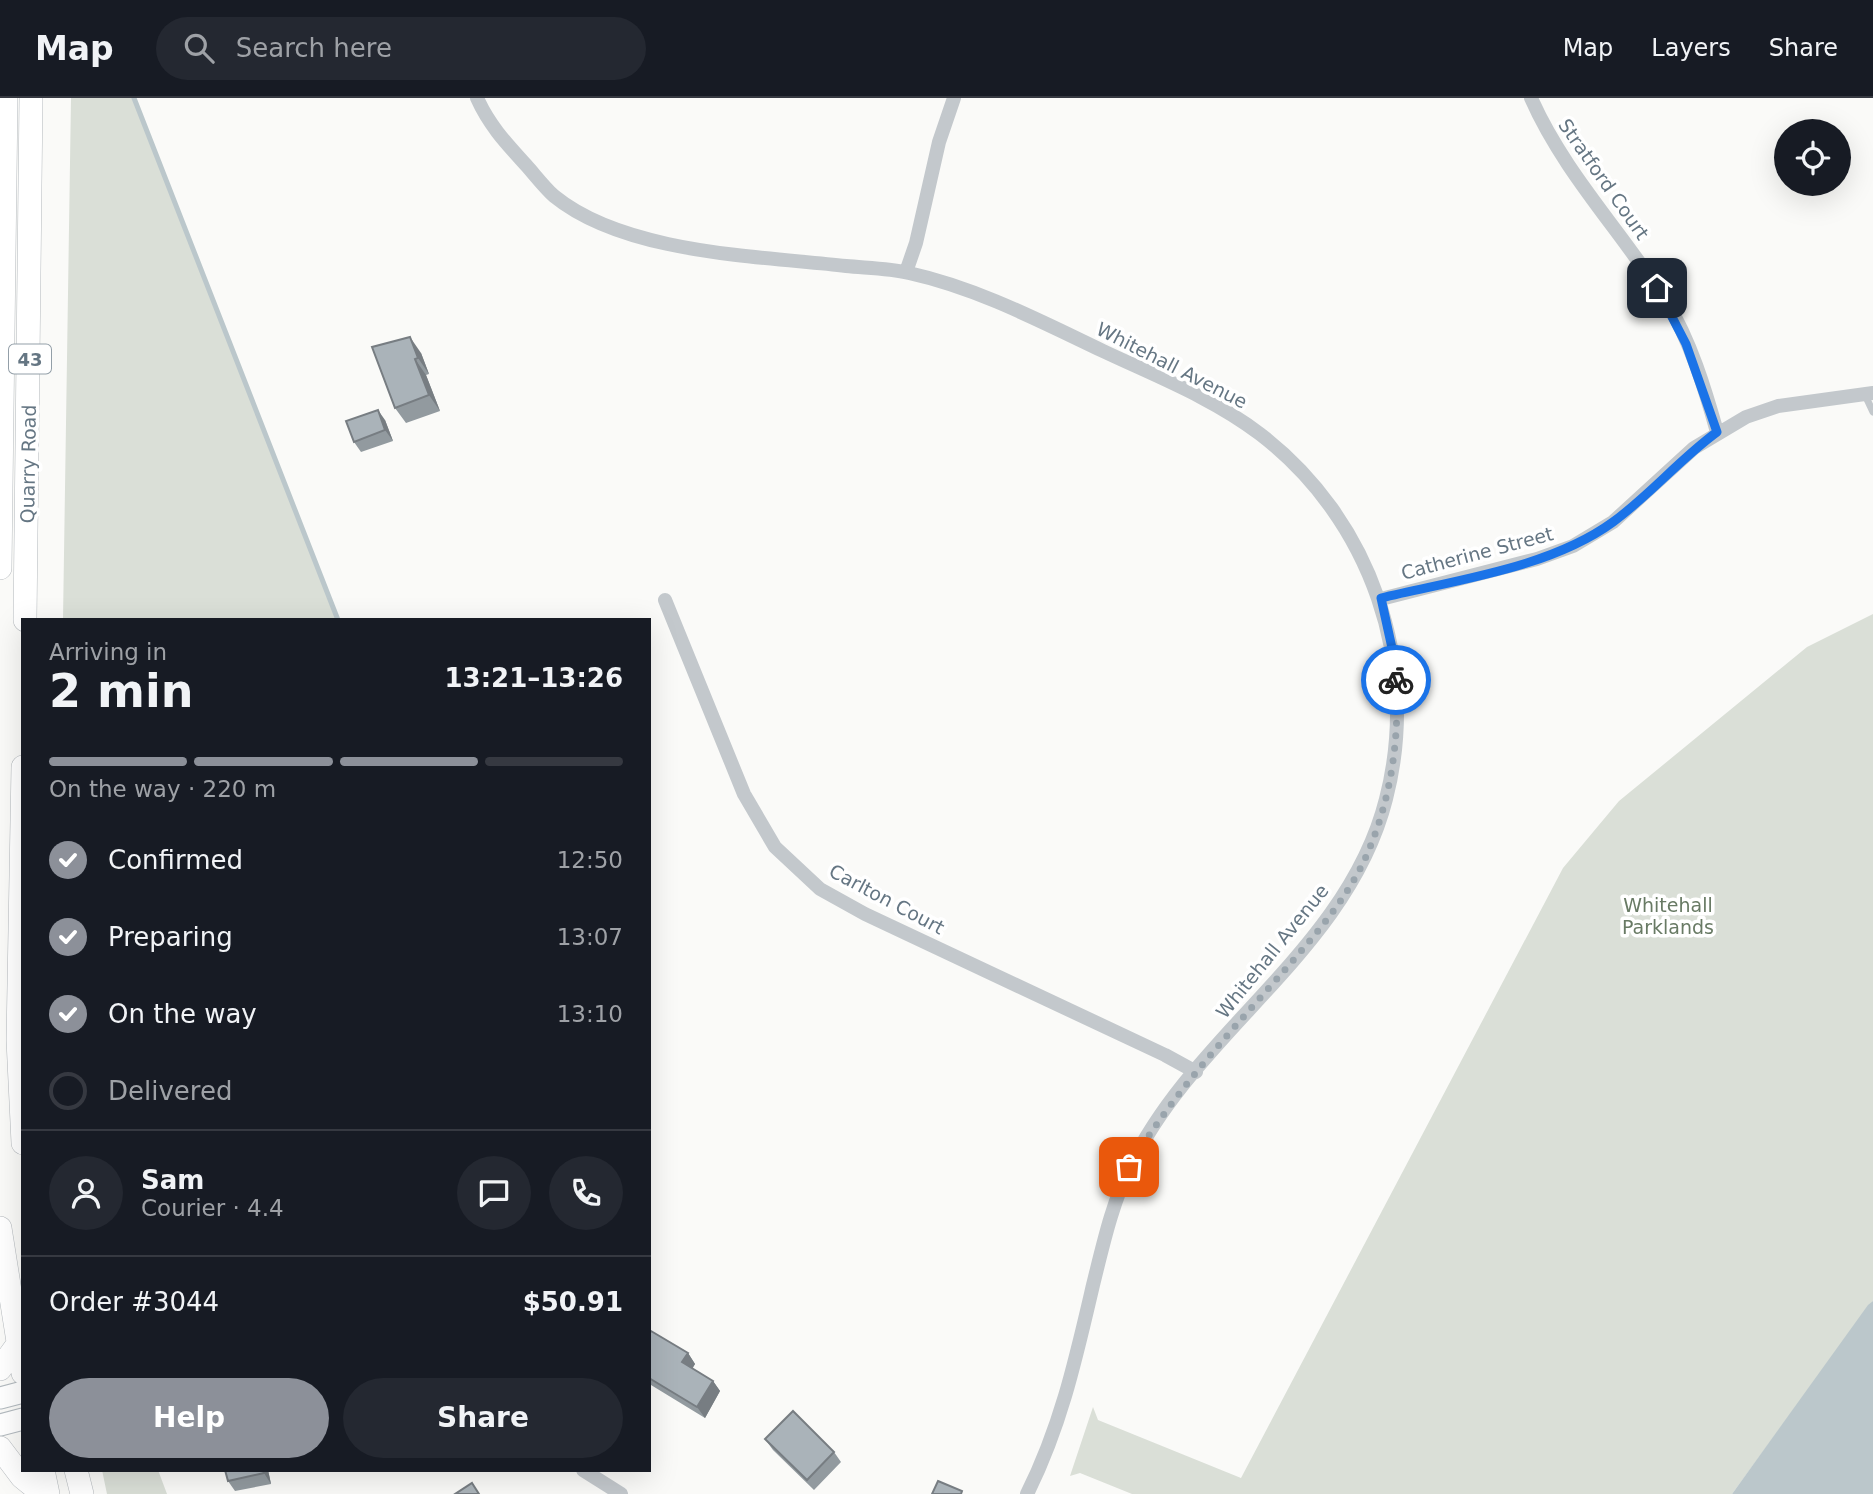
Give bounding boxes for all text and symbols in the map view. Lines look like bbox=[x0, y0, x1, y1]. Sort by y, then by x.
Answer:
search box bbox=[156, 17, 646, 80]
text: Map bbox=[35, 29, 114, 68]
icon: search bbox=[180, 29, 218, 67]
text: Search here bbox=[236, 33, 392, 63]
text: Map bbox=[1563, 34, 1613, 62]
text: Layers bbox=[1651, 34, 1731, 62]
text: Share bbox=[1769, 34, 1838, 62]
street label: Stratford Court bbox=[1554, 114, 1654, 244]
map controls bbox=[1774, 119, 1851, 196]
button: locate bbox=[1774, 119, 1851, 196]
pin bbox=[1627, 258, 1687, 318]
icon: home bbox=[1638, 269, 1676, 307]
street label: Whitehall Avenue bbox=[1093, 317, 1251, 413]
road number: 43 bbox=[9, 344, 51, 374]
street label: Quarry Road bbox=[16, 404, 40, 524]
street label: Catherine Street bbox=[1398, 522, 1556, 584]
text: Arriving in bbox=[49, 639, 167, 665]
courier bbox=[1361, 645, 1431, 715]
icon: bike bbox=[1377, 661, 1415, 699]
text: 13:21–13:26 bbox=[444, 663, 623, 693]
text: 2 min bbox=[49, 664, 193, 718]
text: On the way · 220 m bbox=[49, 776, 276, 802]
icon: check bbox=[49, 841, 87, 879]
text: Confirmed bbox=[108, 845, 243, 875]
text: 12:50 bbox=[557, 847, 623, 873]
street label: Carlton Court bbox=[826, 859, 948, 939]
street label: Whitehall Avenue bbox=[1211, 880, 1333, 1022]
park label: Whitehall Parklands bbox=[1622, 894, 1714, 938]
icon: check bbox=[49, 918, 87, 956]
text: Preparing bbox=[108, 922, 233, 952]
text: 13:07 bbox=[557, 924, 623, 950]
icon: check bbox=[49, 995, 87, 1033]
text: On the way bbox=[108, 999, 257, 1029]
text: 13:10 bbox=[557, 1001, 623, 1027]
text: Delivered bbox=[108, 1076, 232, 1106]
pin bbox=[1099, 1137, 1159, 1197]
icon: bag bbox=[1110, 1148, 1148, 1186]
button: person bbox=[49, 1156, 123, 1230]
button: chat bbox=[457, 1156, 531, 1230]
button: phone bbox=[549, 1156, 623, 1230]
text: Sam bbox=[141, 1165, 204, 1195]
text: Courier · 4.4 bbox=[141, 1195, 284, 1221]
text: Order #3044 bbox=[49, 1287, 219, 1317]
text: $50.91 bbox=[523, 1287, 623, 1317]
button: Help bbox=[49, 1378, 329, 1458]
button: Share bbox=[343, 1378, 623, 1458]

